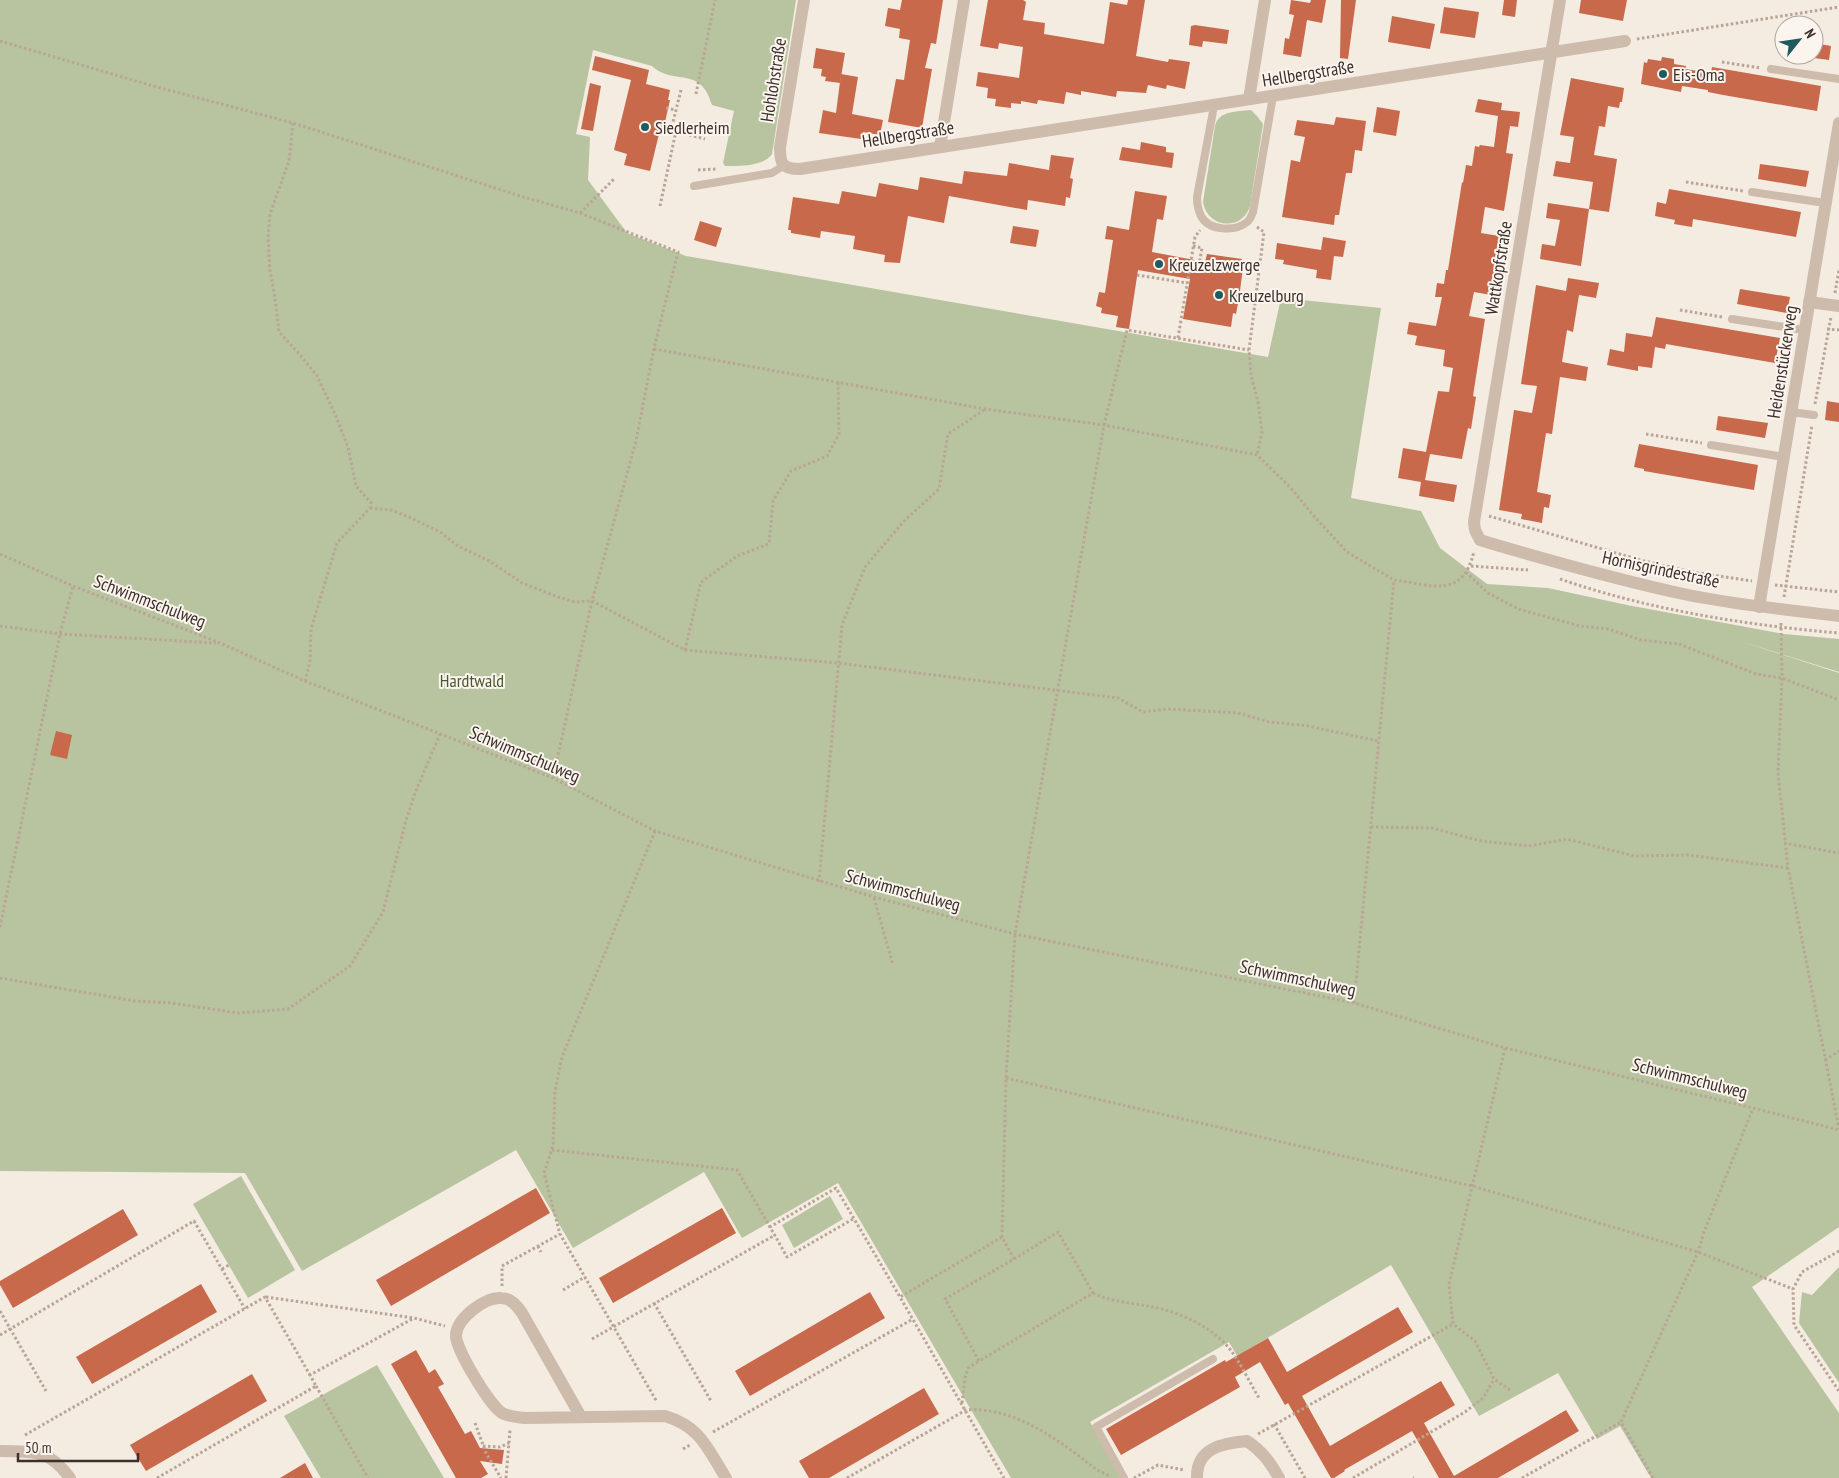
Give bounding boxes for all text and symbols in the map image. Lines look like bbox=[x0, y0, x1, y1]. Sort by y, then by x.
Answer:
north arrow bbox=[1774, 15, 1824, 65]
text: N bbox=[1801, 26, 1820, 41]
street label: Hohlohstraße bbox=[755, 36, 791, 124]
street label: Hellbergstraße bbox=[1260, 54, 1356, 92]
place label: Eis-Oma bbox=[1673, 63, 1725, 86]
marker: Eis-Oma bbox=[1657, 68, 1669, 80]
street label: Hellbergstraße bbox=[860, 115, 956, 153]
place label: Siedlerheim bbox=[655, 116, 729, 139]
marker: Siedlerheim bbox=[639, 121, 651, 133]
street label: Wattkopfstraße bbox=[1479, 219, 1517, 317]
place label: Kreuzelzwerge bbox=[1169, 253, 1260, 276]
marker: Kreuzelzwerge bbox=[1153, 258, 1165, 270]
place label: Kreuzelburg bbox=[1229, 284, 1304, 307]
marker: Kreuzelburg bbox=[1213, 289, 1225, 301]
street label: Heidenstückerweg bbox=[1762, 304, 1802, 420]
street label: Hornisgrindestraße bbox=[1600, 545, 1722, 593]
street label: Schwimmschulweg bbox=[91, 569, 209, 633]
park label: Hardtwald bbox=[440, 669, 504, 692]
street label: Schwimmschulweg bbox=[466, 720, 584, 788]
street label: Schwimmschulweg bbox=[843, 864, 963, 916]
street label: Schwimmschulweg bbox=[1238, 954, 1358, 1002]
street label: Schwimmschulweg bbox=[1630, 1053, 1750, 1103]
scale bar bbox=[18, 1430, 138, 1462]
text: 50 m bbox=[25, 1438, 51, 1457]

